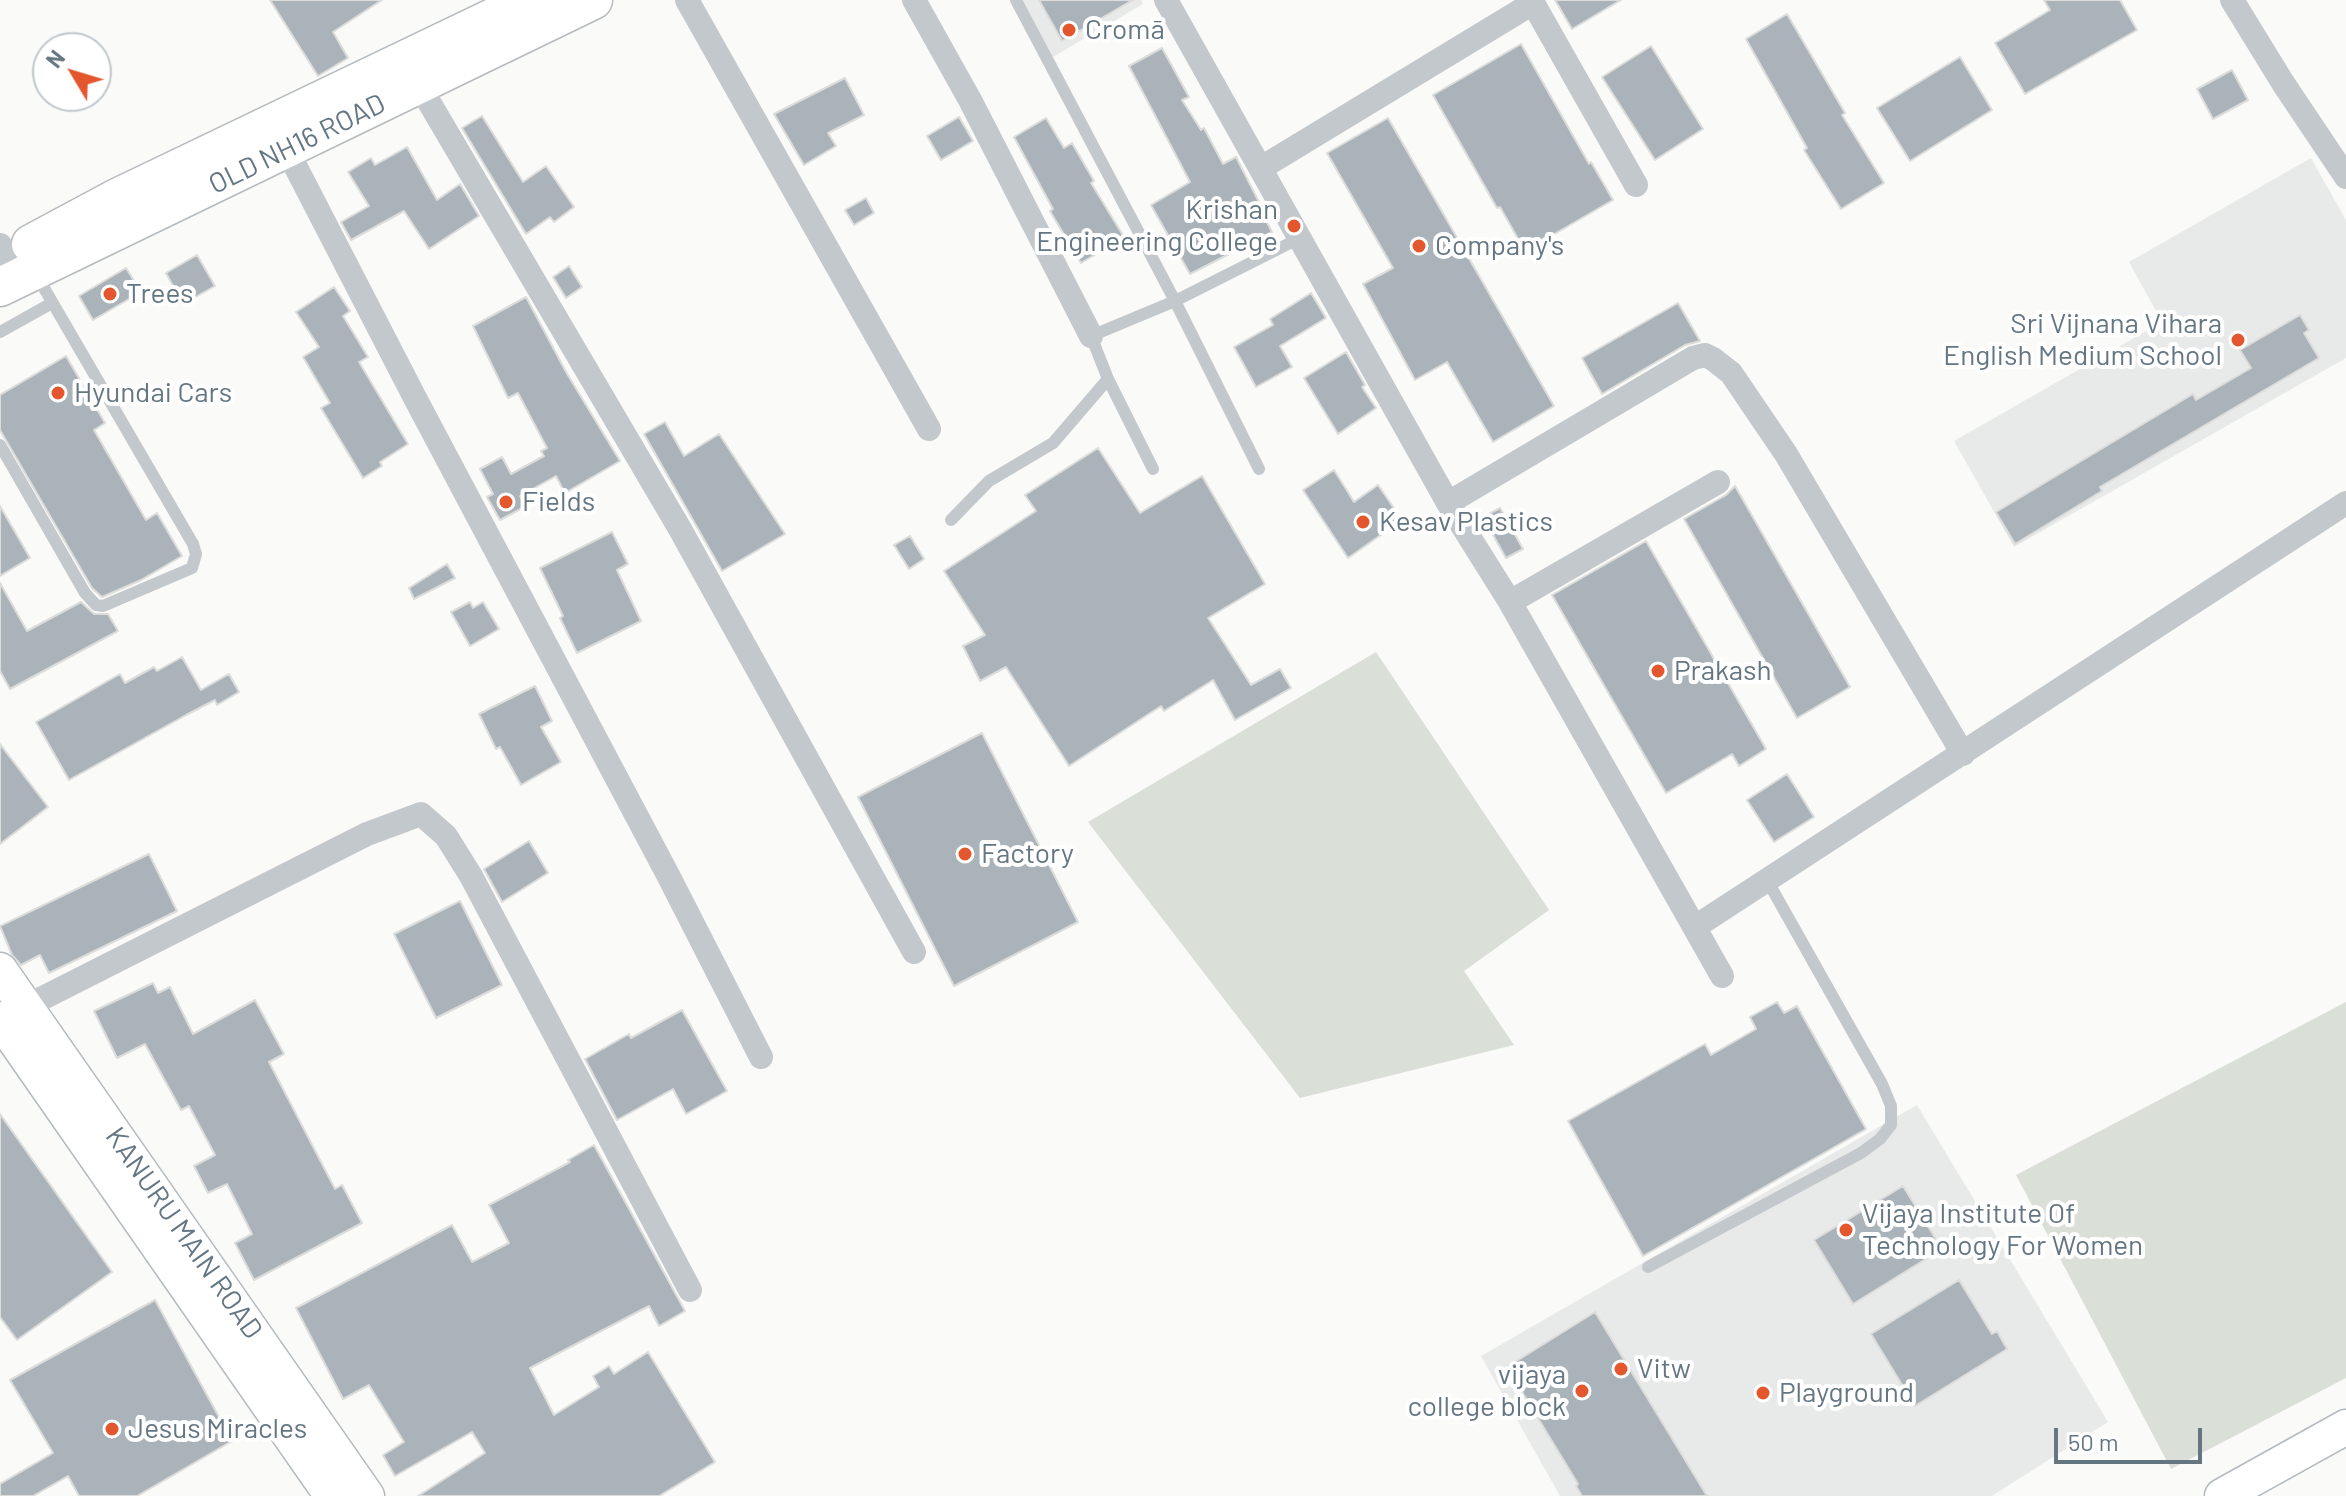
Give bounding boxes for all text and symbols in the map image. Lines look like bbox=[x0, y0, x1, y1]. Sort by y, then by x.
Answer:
place label: Cromā bbox=[1085, 13, 1165, 47]
marker: Cromā bbox=[1060, 21, 1078, 39]
north arrow bbox=[32, 32, 112, 112]
text: N bbox=[40, 45, 69, 72]
street label: OLD NH16 ROAD bbox=[203, 87, 391, 201]
place label: Krishan Engineering College bbox=[1036, 193, 1278, 259]
marker: Krishan Engineering College bbox=[1285, 217, 1303, 235]
place label: Company's bbox=[1435, 229, 1564, 263]
marker: Company's bbox=[1410, 237, 1428, 255]
place label: Trees bbox=[126, 277, 194, 311]
marker: Trees bbox=[101, 285, 119, 303]
place label: Sri Vijnana Vihara English Medium School bbox=[1943, 307, 2222, 373]
marker: Sri Vijnana Vihara English Medium School bbox=[2229, 331, 2247, 349]
place label: Hyundai Cars bbox=[74, 376, 232, 410]
marker: Hyundai Cars bbox=[49, 384, 67, 402]
place label: Fields bbox=[522, 485, 595, 519]
marker: Fields bbox=[497, 493, 515, 511]
place label: Kesav Plastics bbox=[1379, 505, 1553, 539]
marker: Kesav Plastics bbox=[1354, 513, 1372, 531]
place label: Prakash bbox=[1674, 654, 1772, 688]
marker: Prakash bbox=[1649, 662, 1667, 680]
place label: Factory bbox=[981, 837, 1074, 871]
marker: Factory bbox=[956, 845, 974, 863]
street label: KANURU MAIN ROAD bbox=[98, 1121, 270, 1345]
place label: Vijaya Institute Of Technology For Women bbox=[1862, 1197, 2143, 1263]
marker: Vijaya Institute Of Technology For Women bbox=[1837, 1221, 1855, 1239]
place label: Vitw bbox=[1637, 1352, 1691, 1386]
place label: vijaya college block bbox=[1407, 1358, 1566, 1424]
marker: Vitw bbox=[1612, 1360, 1630, 1378]
place label: Playground bbox=[1779, 1376, 1914, 1410]
marker: vijaya college block bbox=[1573, 1382, 1591, 1400]
marker: Playground bbox=[1754, 1384, 1772, 1402]
place label: Jesus Miracles bbox=[128, 1412, 307, 1446]
scale bar bbox=[2058, 1412, 2206, 1462]
marker: Jesus Miracles bbox=[103, 1420, 121, 1438]
text: 50 m bbox=[2068, 1427, 2119, 1456]

